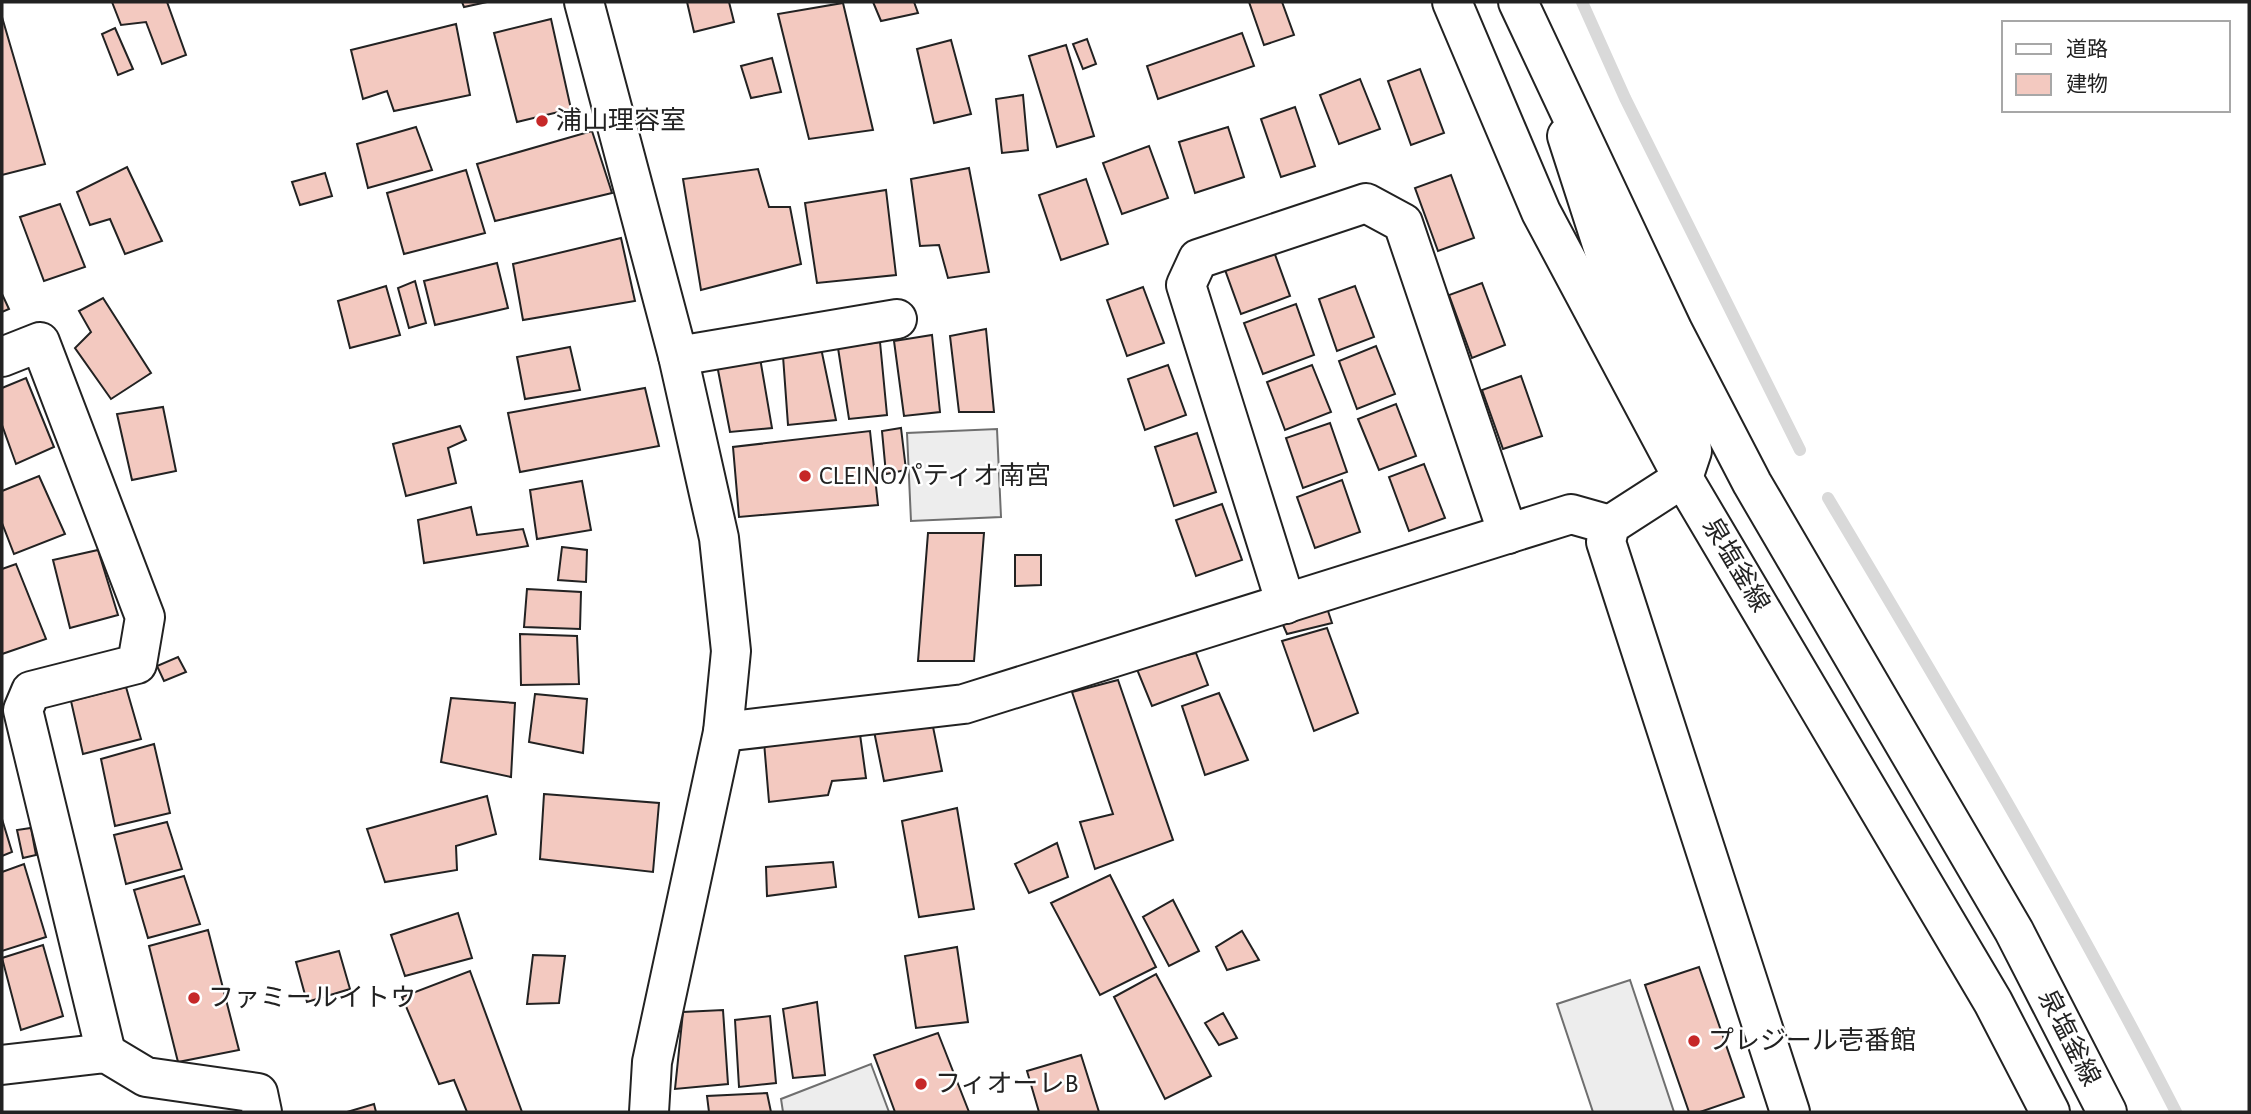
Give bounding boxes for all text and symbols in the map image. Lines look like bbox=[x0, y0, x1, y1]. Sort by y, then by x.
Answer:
legend bbox=[2002, 21, 2230, 112]
text: 道路 bbox=[2066, 38, 2108, 60]
text: 建物 bbox=[2066, 73, 2108, 95]
place label: 浦山理容室 bbox=[556, 107, 686, 134]
marker: 浦山理容室 bbox=[534, 113, 550, 129]
place label: CLEINOパティオ南宮 bbox=[819, 462, 1051, 489]
marker: CLEINOパティオ南宮 bbox=[797, 468, 813, 484]
street label: 泉塩釜線 bbox=[1698, 513, 1776, 616]
place label: ファミールイトウ bbox=[208, 985, 416, 1011]
street label: 泉塩釜線 bbox=[2034, 985, 2106, 1090]
marker: ファミールイトウ bbox=[186, 990, 202, 1006]
place label: プレジール壱番館 bbox=[1708, 1026, 1916, 1054]
marker: プレジール壱番館 bbox=[1686, 1033, 1702, 1049]
place label: フィオーレB bbox=[935, 1071, 1078, 1097]
marker: フィオーレB bbox=[913, 1076, 929, 1092]

